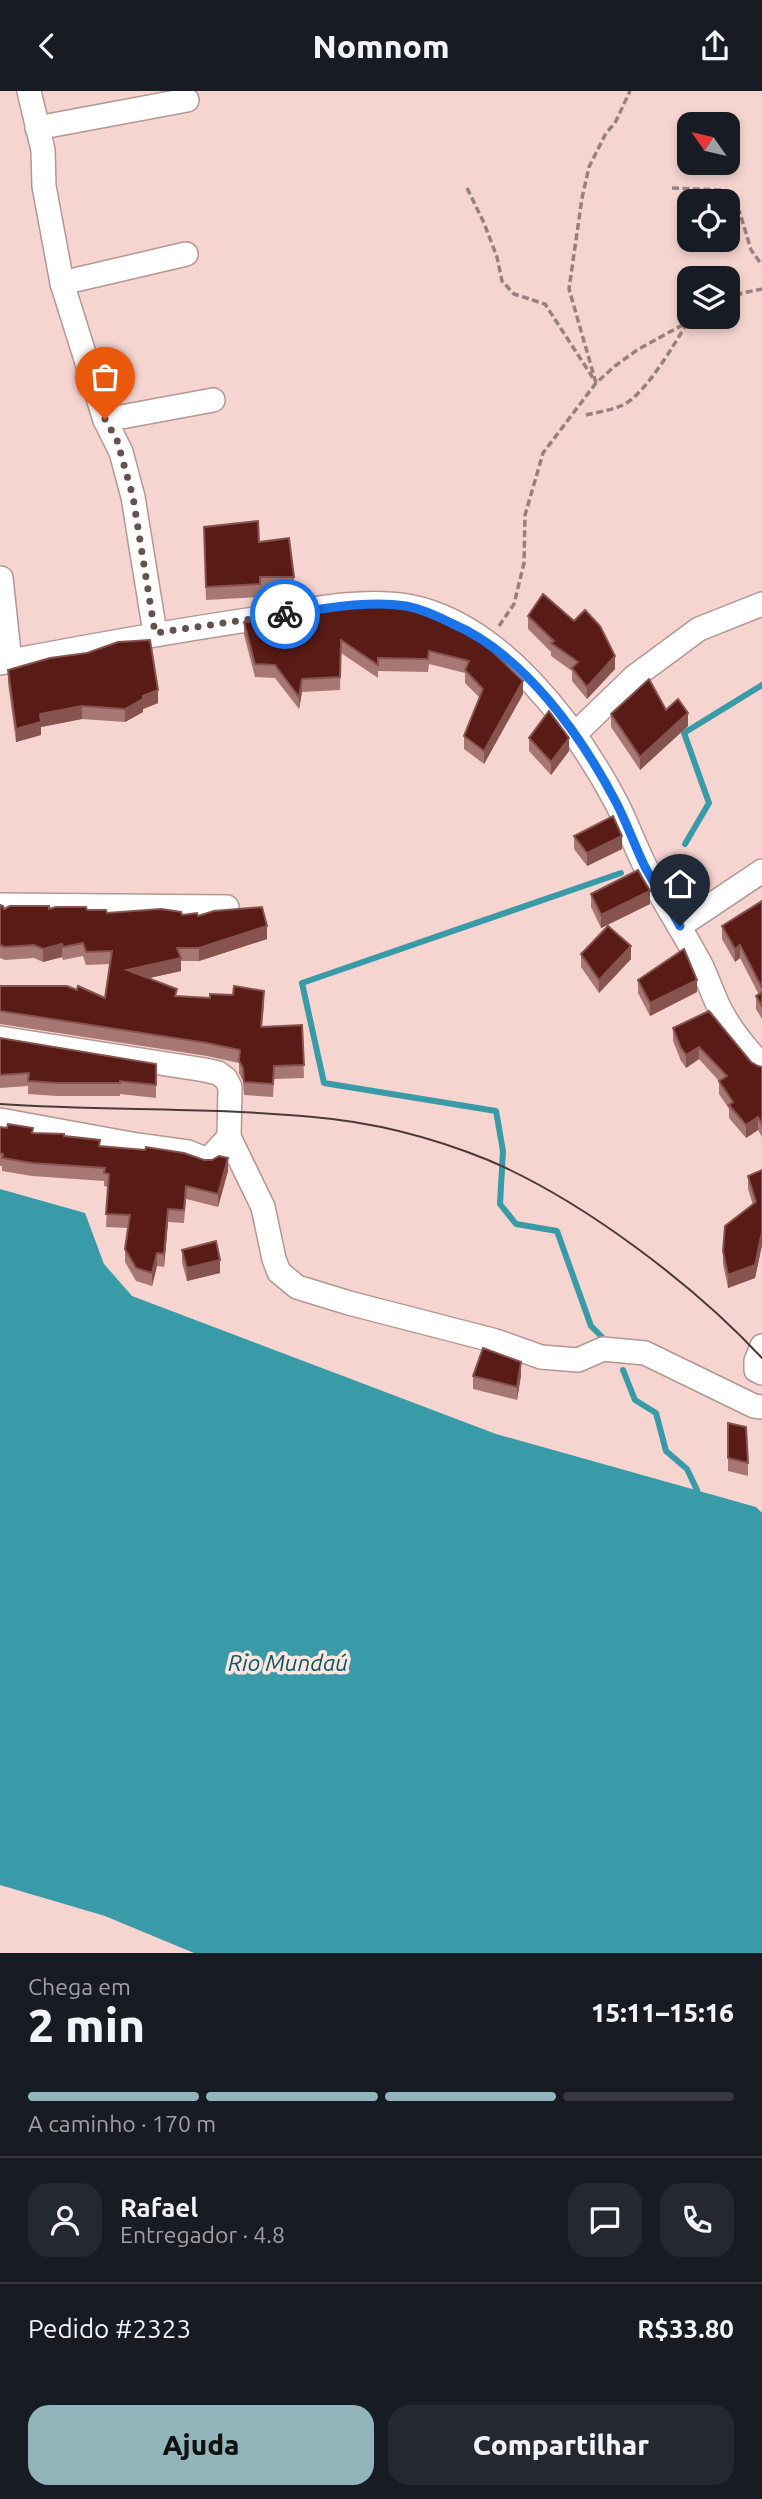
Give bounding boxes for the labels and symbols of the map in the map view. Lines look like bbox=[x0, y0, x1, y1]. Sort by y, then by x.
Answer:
north arrow bbox=[677, 112, 740, 175]
pin bbox=[75, 347, 135, 419]
courier bbox=[250, 579, 320, 649]
pin bbox=[650, 854, 710, 926]
water label: Rio Mundaú bbox=[228, 1650, 348, 1675]

